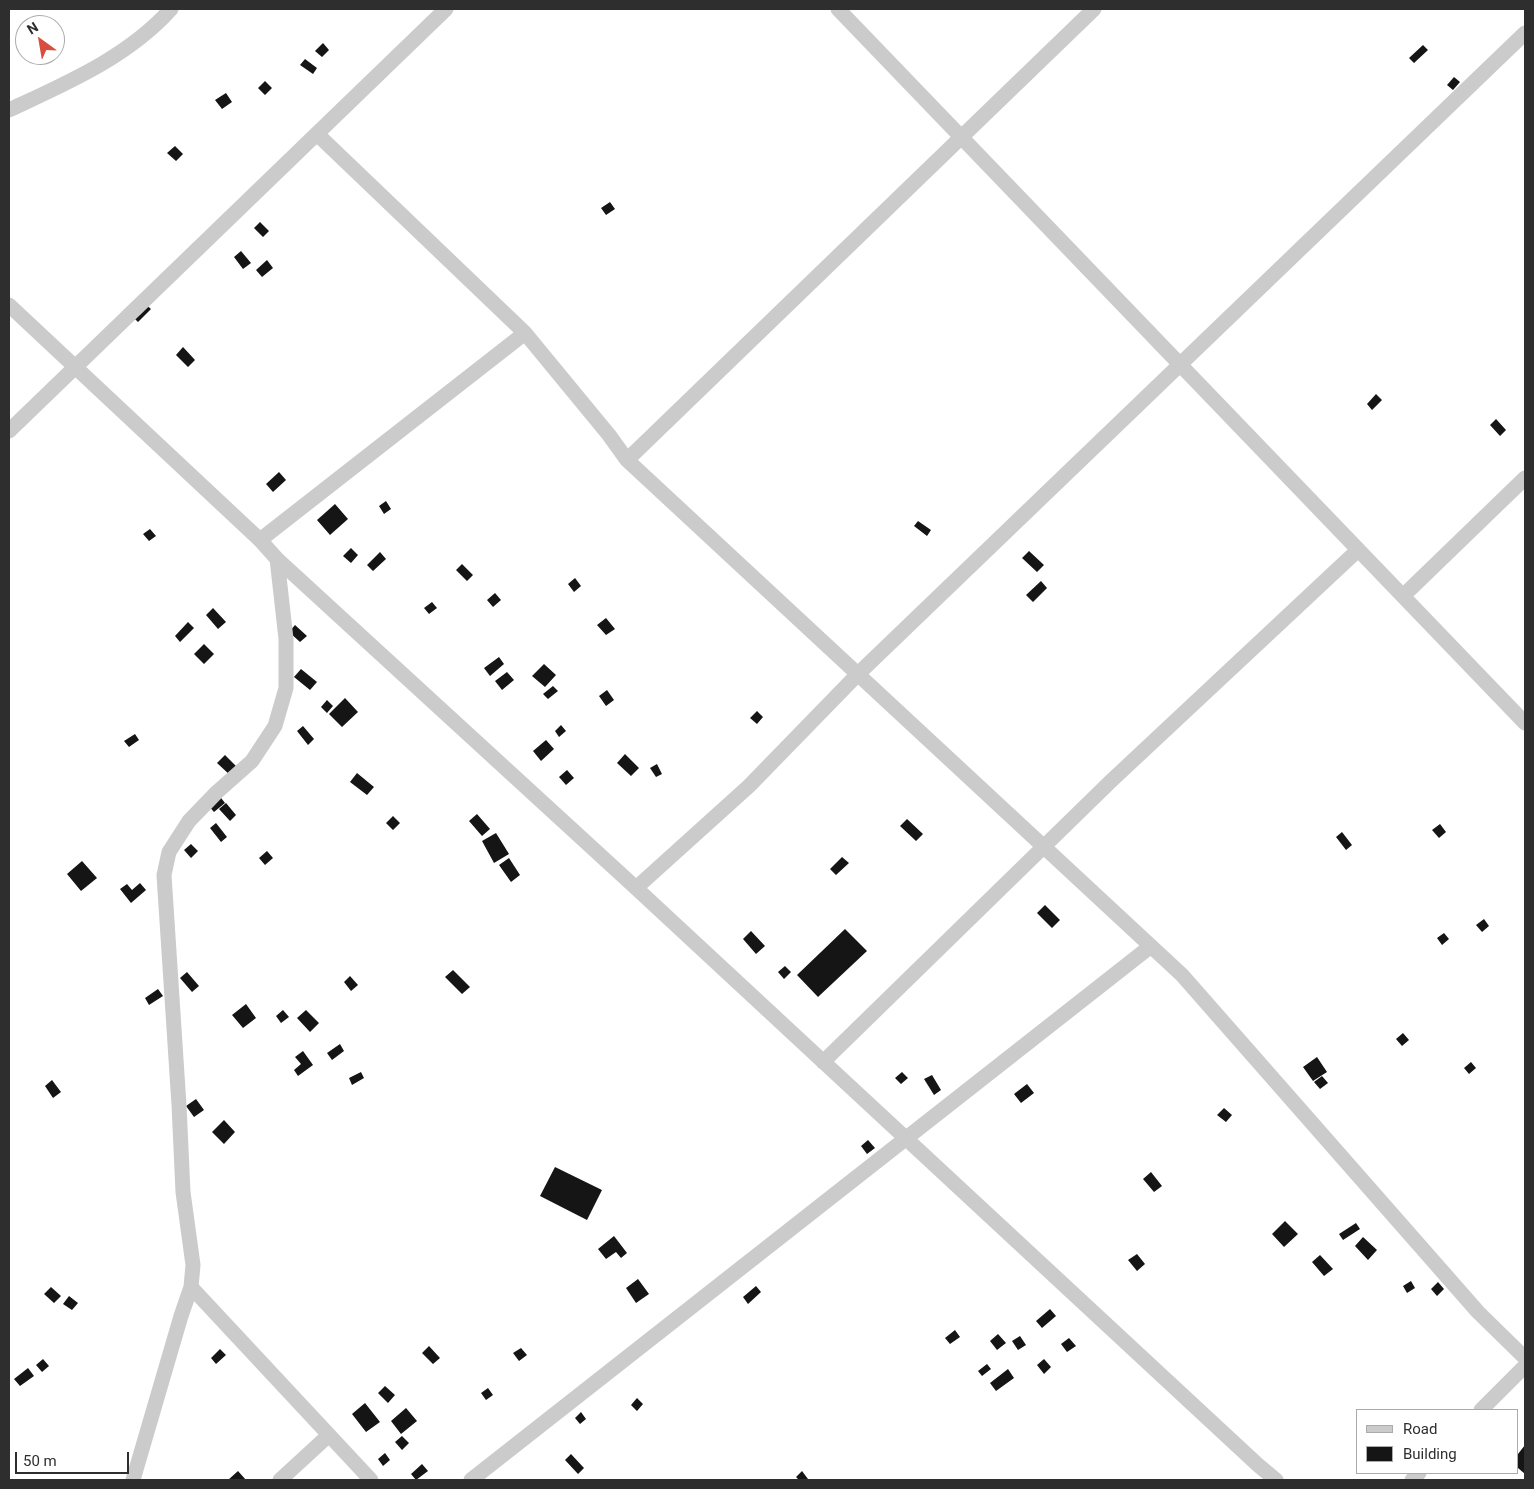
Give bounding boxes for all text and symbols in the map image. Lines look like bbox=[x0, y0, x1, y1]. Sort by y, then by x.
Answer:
north arrow bbox=[15, 15, 65, 65]
text: N bbox=[24, 19, 41, 38]
legend bbox=[1356, 1409, 1519, 1474]
text: Road bbox=[1403, 1420, 1437, 1438]
scale bar bbox=[18, 1442, 131, 1474]
text: Building bbox=[1403, 1445, 1457, 1463]
text: 50 m bbox=[23, 1452, 57, 1470]

